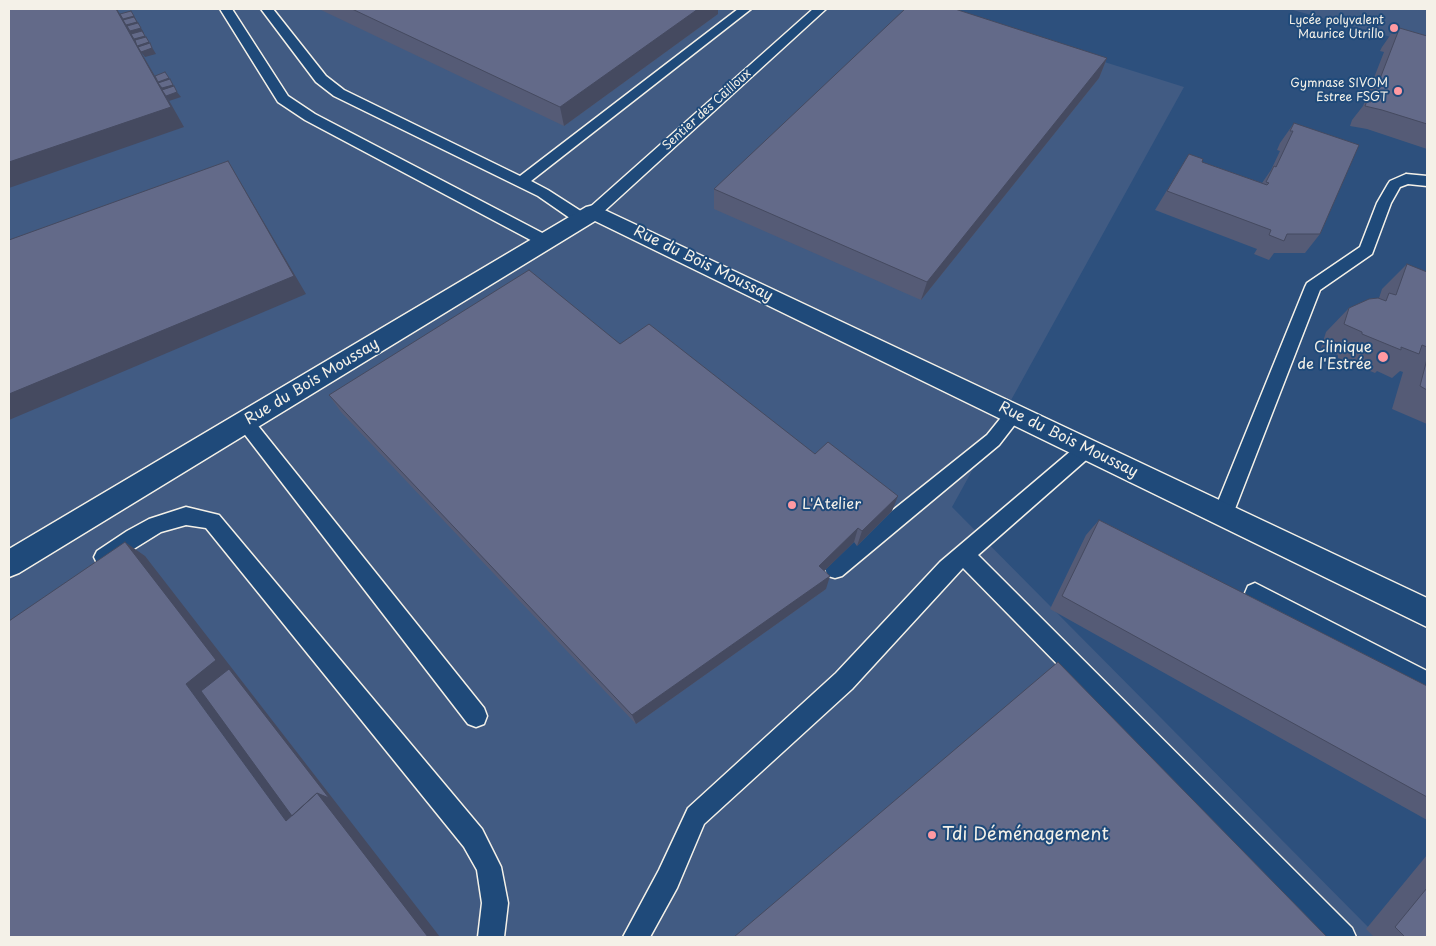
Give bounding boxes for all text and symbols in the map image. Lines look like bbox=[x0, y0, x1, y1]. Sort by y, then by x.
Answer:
place label: Lycée polyvalent Maurice Utrillo bbox=[1289, 14, 1384, 42]
marker: Lycée polyvalent Maurice Utrillo bbox=[1388, 22, 1400, 34]
street label: Sentier des Cailloux bbox=[660, 66, 754, 154]
place label: Gymnase SIVOM Estree FSGT bbox=[1290, 77, 1388, 105]
marker: Gymnase SIVOM Estree FSGT bbox=[1392, 85, 1404, 97]
street label: Rue du Bois Moussay bbox=[630, 222, 776, 306]
street label: Rue du Bois Moussay bbox=[242, 335, 382, 429]
place label: Clinique de l'Estrée bbox=[1297, 339, 1372, 374]
marker: Clinique de l'Estrée bbox=[1376, 350, 1390, 364]
street label: Rue du Bois Moussay bbox=[995, 398, 1141, 482]
place label: L'Atelier bbox=[802, 496, 861, 514]
marker: L'Atelier bbox=[786, 499, 798, 511]
place label: Tdi Déménagement bbox=[942, 824, 1109, 846]
marker: Tdi Déménagement bbox=[926, 829, 938, 841]

